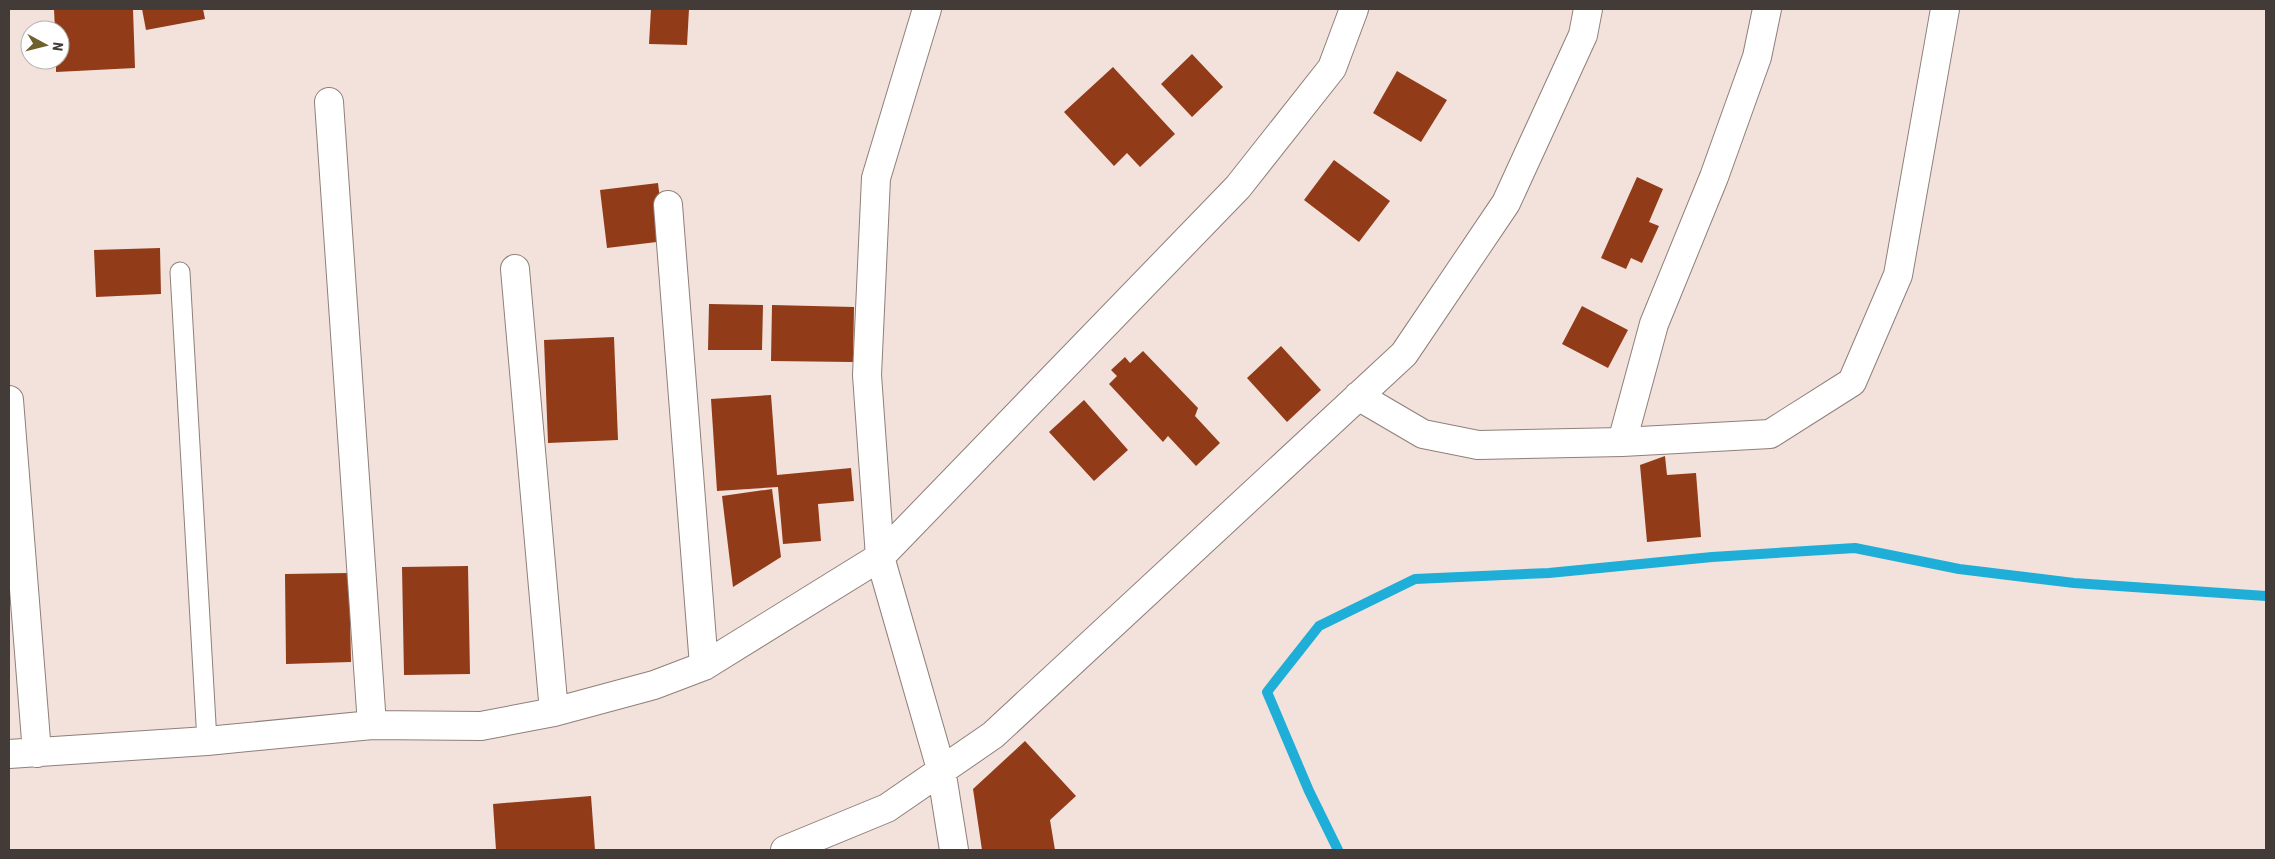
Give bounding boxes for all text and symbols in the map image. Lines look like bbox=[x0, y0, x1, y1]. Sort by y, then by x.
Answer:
north arrow bbox=[20, 20, 70, 70]
text: N bbox=[49, 41, 66, 52]

